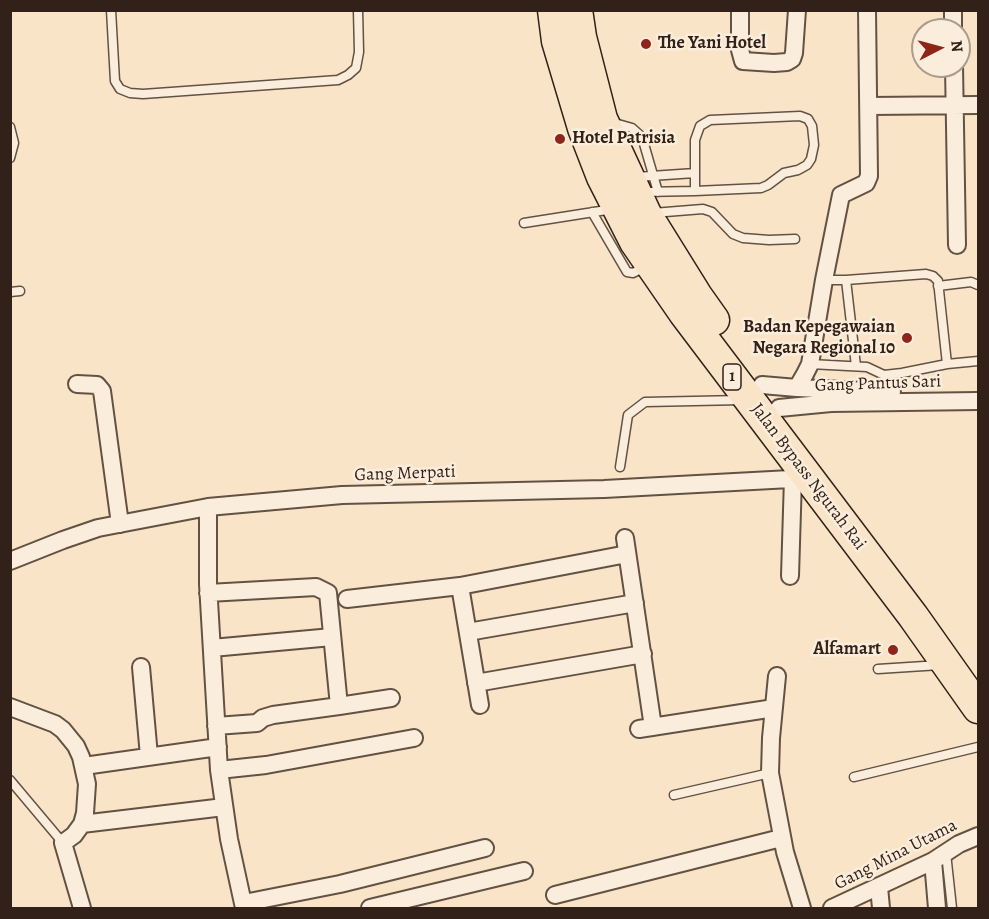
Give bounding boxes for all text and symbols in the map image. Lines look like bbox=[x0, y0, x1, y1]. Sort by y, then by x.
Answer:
north arrow bbox=[911, 18, 971, 78]
place label: The Yani Hotel bbox=[658, 33, 766, 55]
marker: The Yani Hotel bbox=[639, 37, 653, 51]
text: N bbox=[945, 39, 968, 53]
place label: Hotel Patrisia bbox=[572, 128, 675, 150]
marker: Hotel Patrisia bbox=[553, 132, 567, 146]
place label: Badan Kepegawaian Negara Regional 10 bbox=[743, 317, 895, 360]
marker: Badan Kepegawaian Negara Regional 10 bbox=[900, 331, 914, 345]
road number: 1 bbox=[723, 364, 741, 390]
street label: Gang Pantus Sari bbox=[814, 371, 942, 397]
street label: Jalan Bypass Ngurah Rai bbox=[746, 399, 870, 555]
street label: Gang Merpati bbox=[354, 461, 456, 487]
place label: Alfamart bbox=[813, 639, 881, 661]
marker: Alfamart bbox=[886, 643, 900, 657]
street label: Gang Mina Utama bbox=[831, 815, 961, 895]

